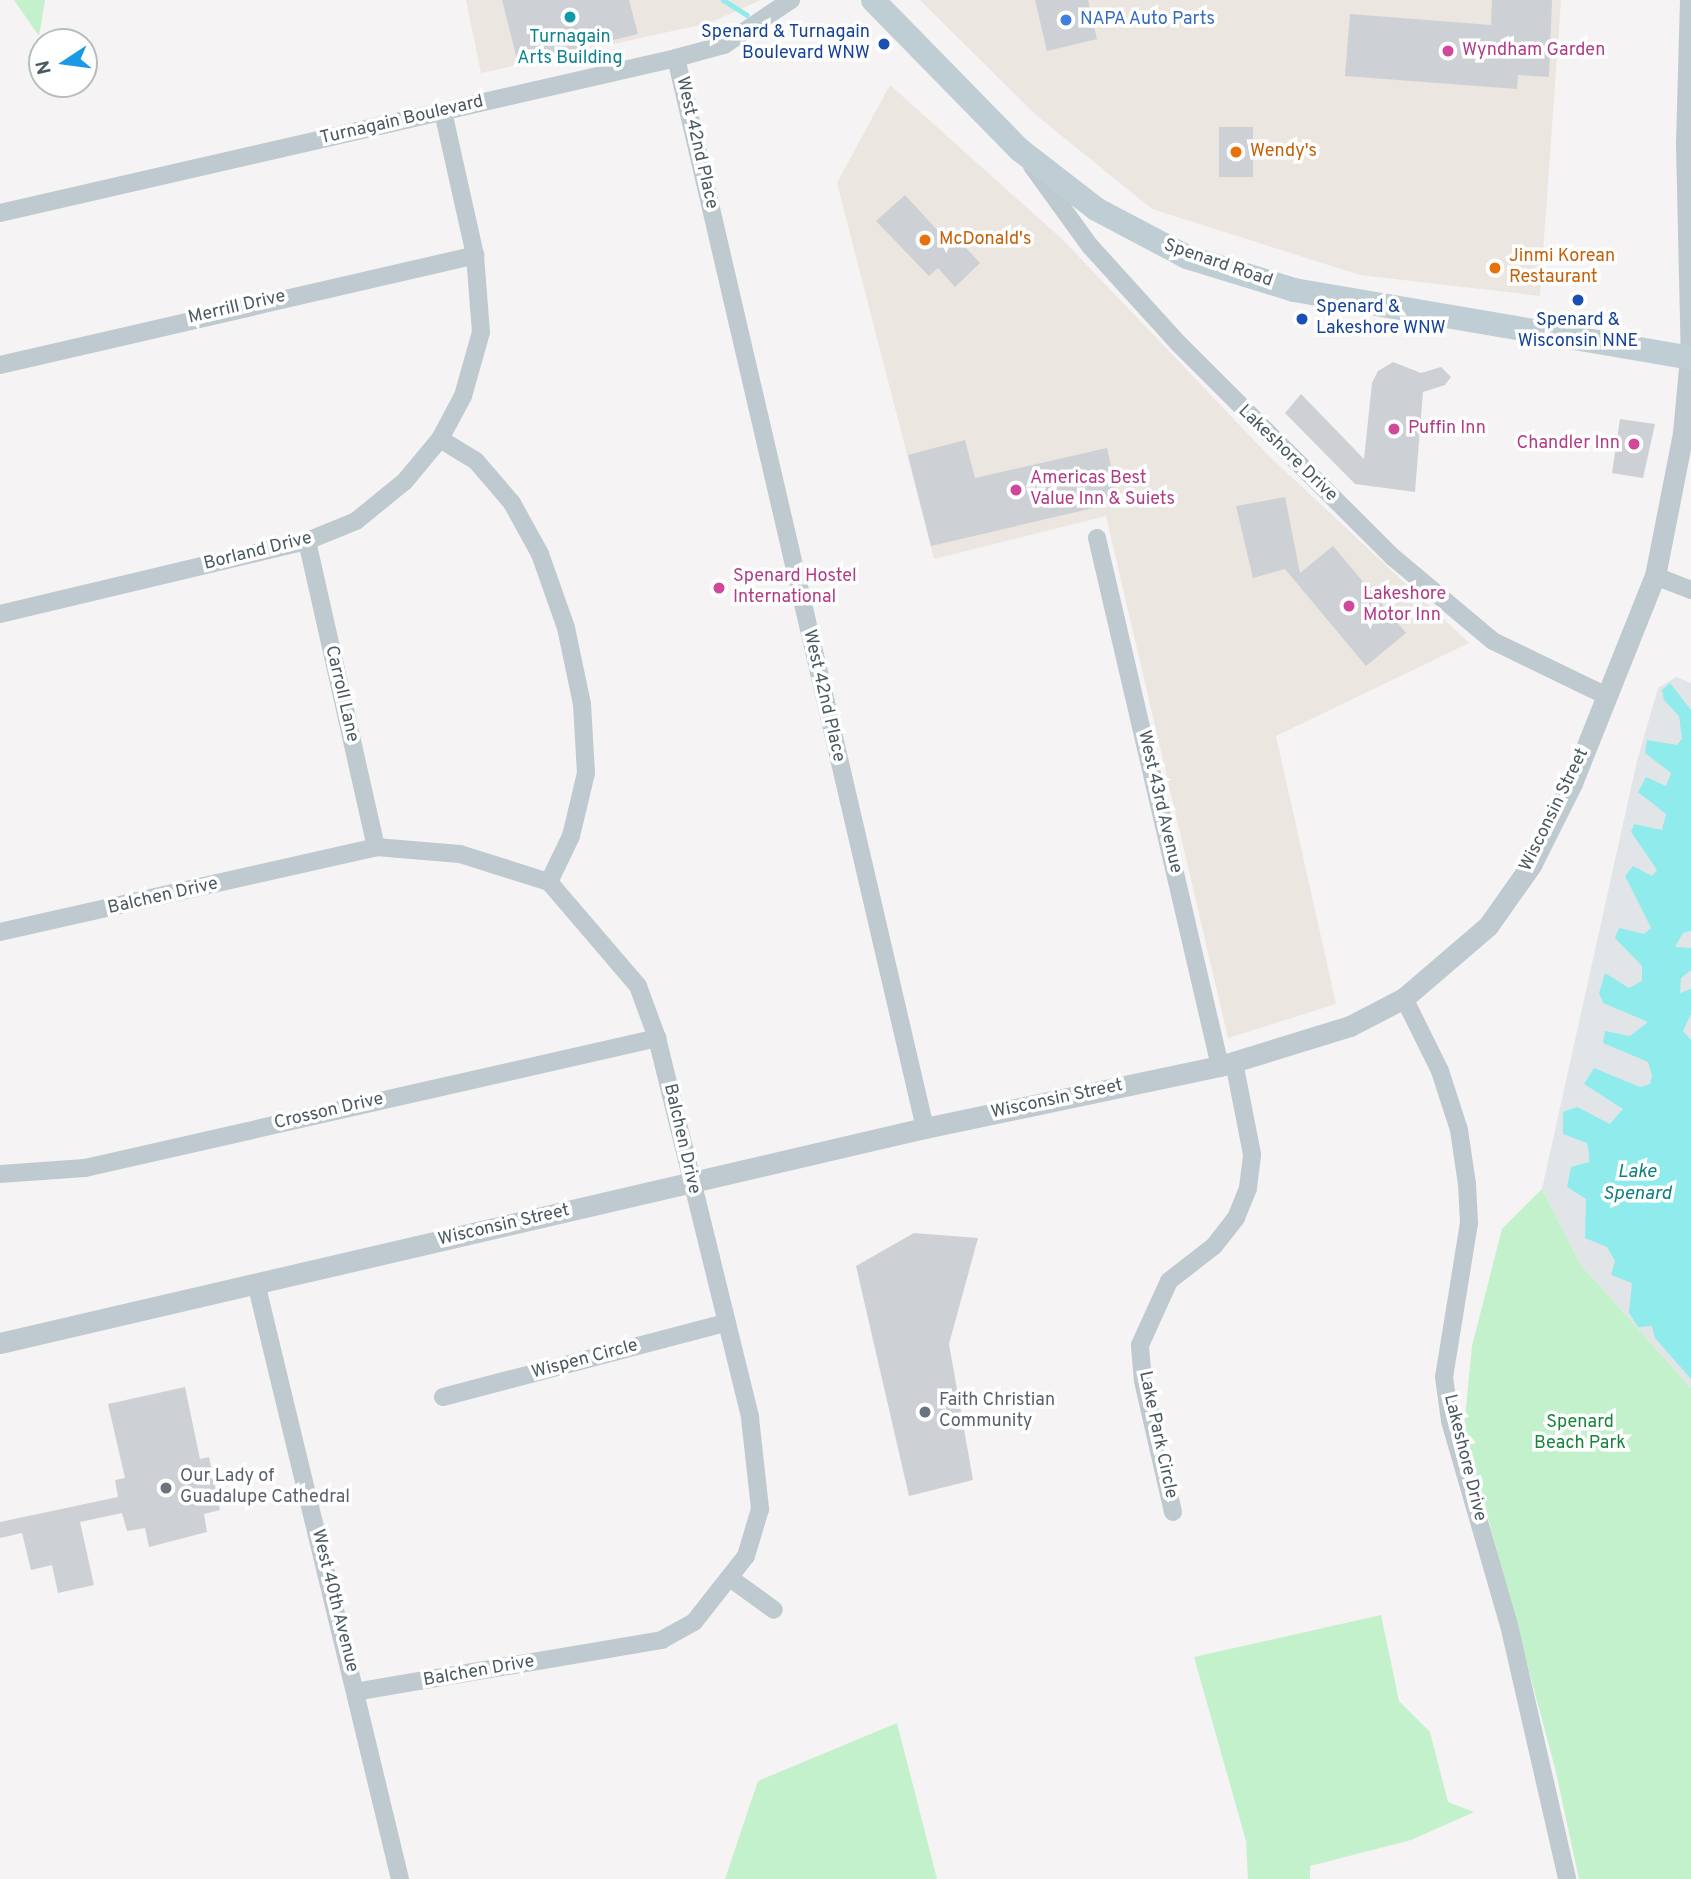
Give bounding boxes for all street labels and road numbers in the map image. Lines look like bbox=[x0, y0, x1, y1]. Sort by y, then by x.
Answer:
street label: West 42nd Place bbox=[670, 75, 722, 211]
street label: Turnagain Boulevard bbox=[318, 92, 486, 150]
street label: Spenard Road bbox=[1161, 235, 1275, 293]
street label: Merrill Drive bbox=[186, 286, 288, 330]
street label: Lakeshore Drive bbox=[1233, 401, 1341, 507]
street label: Borland Drive bbox=[202, 528, 314, 576]
street label: West 42nd Place bbox=[797, 628, 849, 764]
street label: Carroll Lane bbox=[319, 644, 363, 744]
street label: West 43rd Avenue bbox=[1132, 728, 1186, 876]
street label: Wisconsin Street bbox=[1516, 745, 1594, 875]
street label: Balchen Drive bbox=[106, 874, 220, 920]
street label: Wisconsin Street bbox=[989, 1075, 1125, 1125]
street label: Balchen Drive bbox=[658, 1082, 704, 1196]
street label: Crosson Drive bbox=[272, 1089, 386, 1135]
street label: Wisconsin Street bbox=[436, 1200, 572, 1252]
street label: Wispen Circle bbox=[530, 1335, 640, 1385]
street label: Lake Park Circle bbox=[1133, 1369, 1181, 1501]
street label: Lakeshore Drive bbox=[1438, 1392, 1490, 1524]
street label: West 40th Avenue bbox=[306, 1527, 362, 1675]
street label: Balchen Drive bbox=[422, 1652, 536, 1692]

